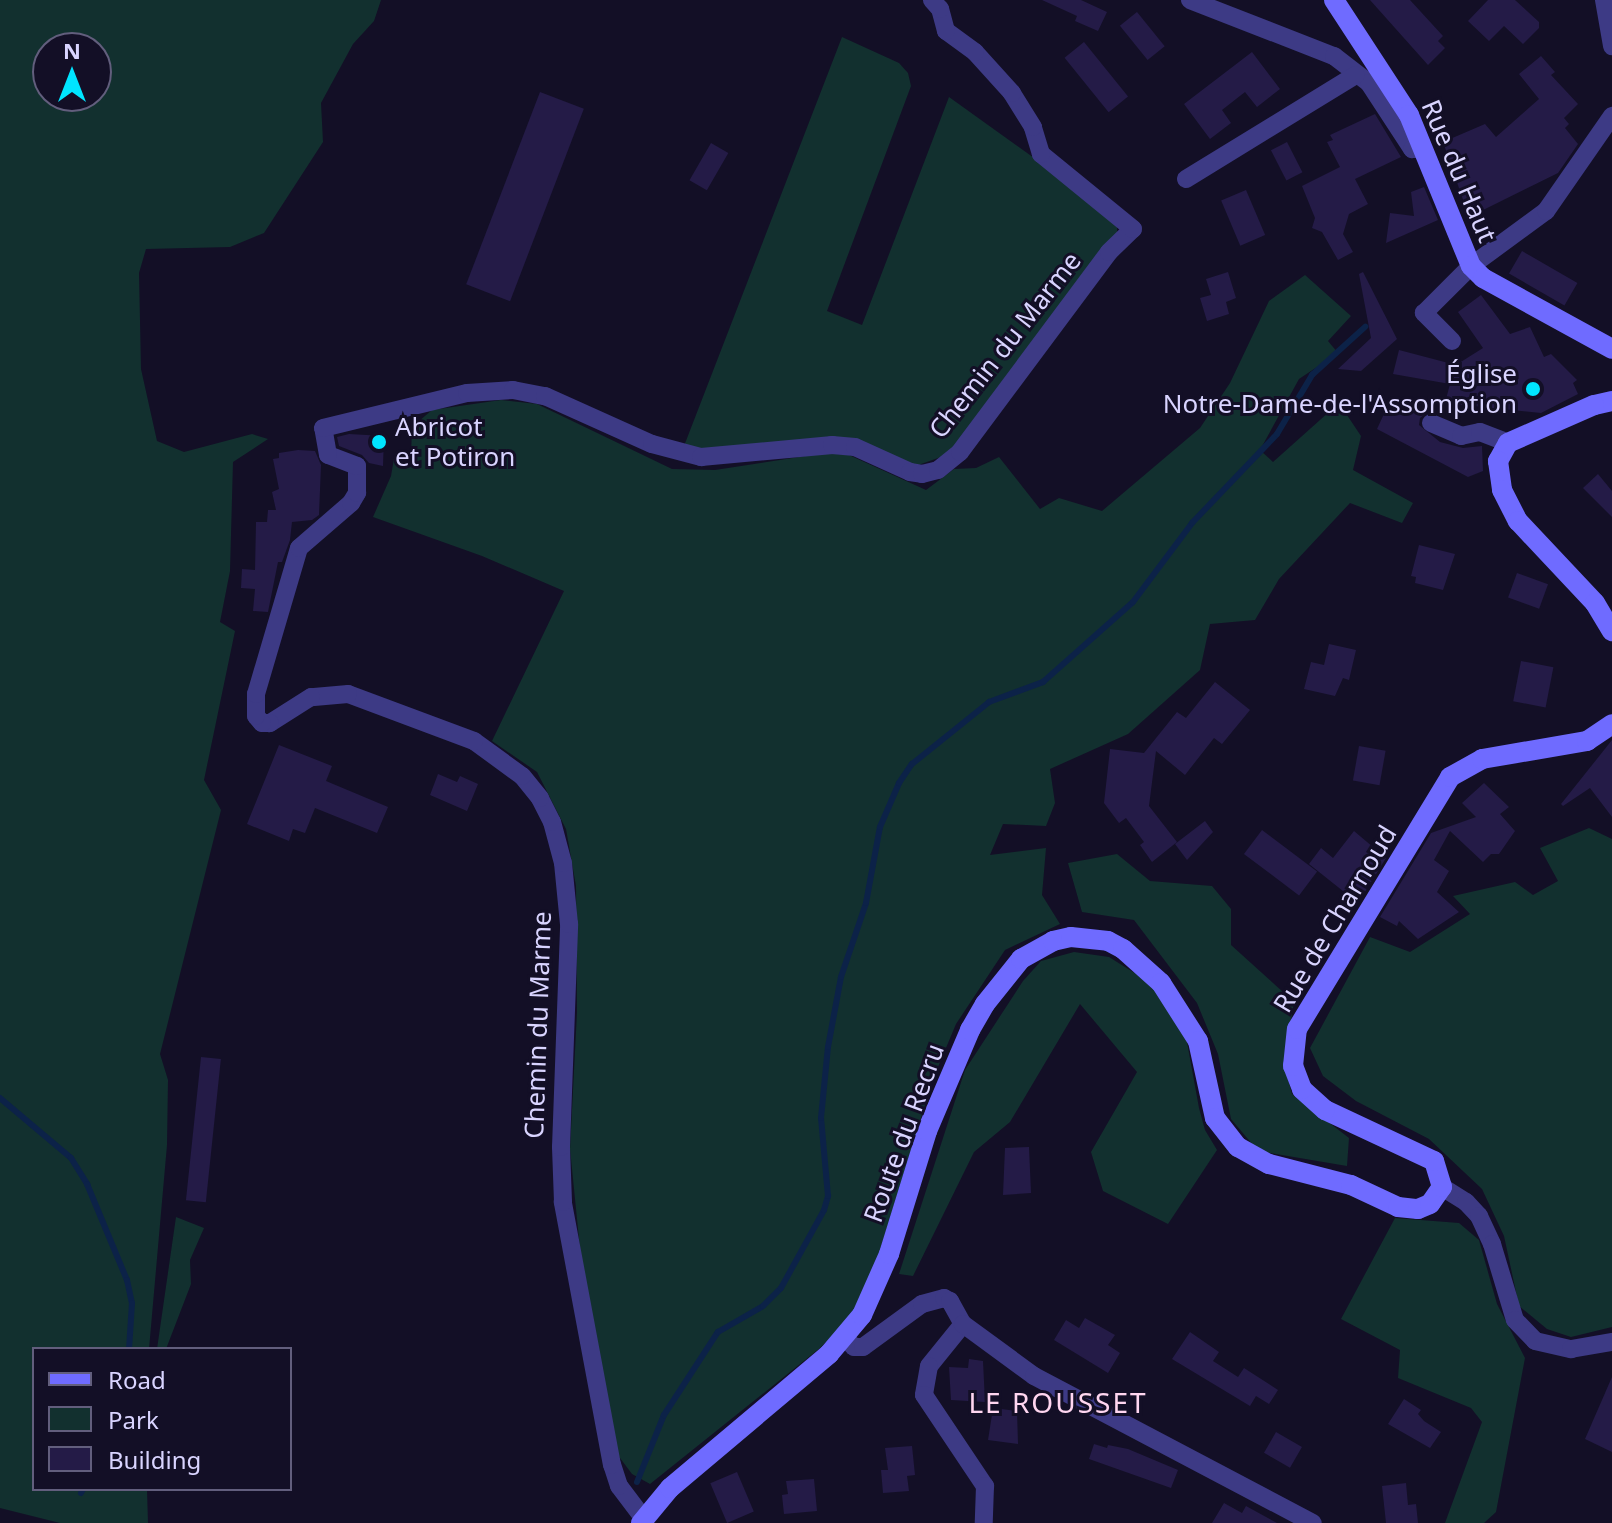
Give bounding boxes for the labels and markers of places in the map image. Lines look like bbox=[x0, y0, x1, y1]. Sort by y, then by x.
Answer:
place label: Église Notre-Dame-de-l'Assomption bbox=[1163, 358, 1517, 420]
marker: Église Notre-Dame-de-l'Assomption bbox=[1524, 380, 1542, 398]
place label: Abricot et Potiron bbox=[395, 411, 515, 472]
marker: Abricot et Potiron bbox=[370, 433, 388, 451]

